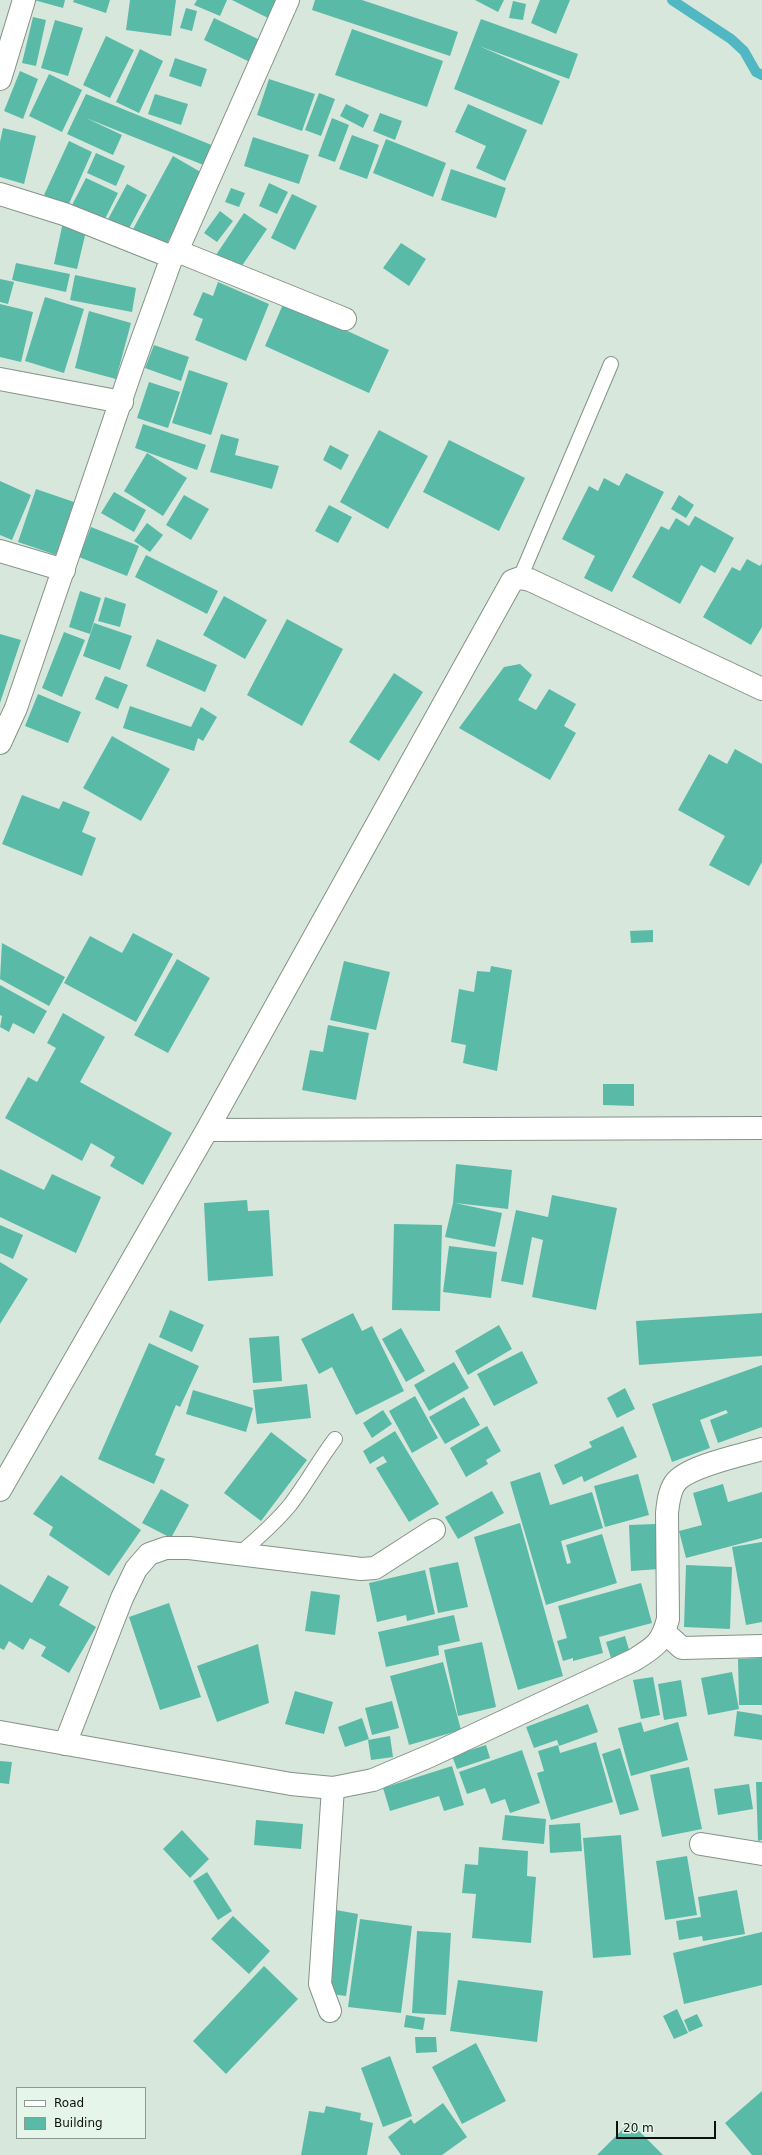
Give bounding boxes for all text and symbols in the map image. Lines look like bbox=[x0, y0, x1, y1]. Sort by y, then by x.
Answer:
legend bbox=[16, 2087, 146, 2139]
text: Road bbox=[54, 2096, 84, 2110]
scale bar bbox=[618, 2113, 718, 2139]
text: Building bbox=[54, 2116, 103, 2130]
text: 20 m bbox=[623, 2121, 654, 2135]

